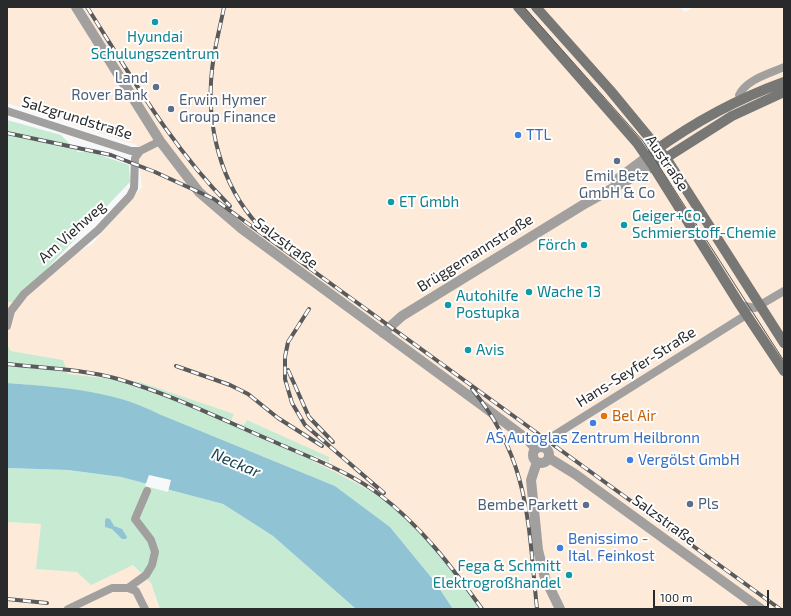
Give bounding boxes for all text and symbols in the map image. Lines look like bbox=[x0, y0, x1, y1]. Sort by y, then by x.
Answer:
marker: Hyundai Schulungszentrum bbox=[150, 17, 160, 27]
place label: Hyundai Schulungszentrum bbox=[91, 28, 219, 63]
place label: Land Rover Bank bbox=[71, 69, 148, 104]
marker: Land Rover Bank bbox=[151, 82, 161, 92]
place label: Erwin Hymer Group Finance bbox=[179, 91, 276, 126]
street label: Salzgrundstraße bbox=[19, 93, 135, 143]
marker: Erwin Hymer Group Finance bbox=[166, 104, 176, 114]
place label: TTL bbox=[526, 126, 551, 144]
marker: TTL bbox=[513, 130, 523, 140]
street label: Austraße bbox=[642, 132, 692, 194]
marker: Emil Betz GmbH & Co bbox=[612, 156, 622, 166]
place label: Emil Betz GmbH & Co bbox=[579, 167, 655, 202]
place label: ET Gmbh bbox=[399, 193, 459, 211]
street label: Am Viehweg bbox=[35, 197, 109, 267]
marker: ET Gmbh bbox=[386, 197, 396, 207]
place label: Geiger+Co. Schmierstoff-Chemie bbox=[632, 207, 776, 242]
street label: Brüggemannstraße bbox=[414, 210, 536, 296]
street label: Salzstraße bbox=[251, 214, 321, 272]
marker: Geiger+Co. Schmierstoff-Chemie bbox=[619, 220, 629, 230]
place label: Förch bbox=[538, 236, 576, 254]
marker: Förch bbox=[579, 240, 589, 250]
place label: Wache 13 bbox=[537, 283, 601, 301]
place label: Autohilfe Postupka bbox=[456, 287, 520, 322]
marker: Wache 13 bbox=[524, 287, 534, 297]
marker: Autohilfe Postupka bbox=[443, 300, 453, 310]
street label: Hans-Seyfer-Straße bbox=[573, 323, 699, 411]
place label: Avis bbox=[476, 341, 504, 359]
marker: Avis bbox=[463, 345, 473, 355]
place label: Bel Air bbox=[612, 407, 656, 425]
marker: Bel Air bbox=[599, 411, 609, 421]
marker: AS Autoglas Zentrum Heilbronn bbox=[588, 418, 598, 428]
place label: AS Autoglas Zentrum Heilbronn bbox=[486, 429, 700, 447]
water label: Neckar bbox=[209, 444, 263, 482]
place label: Vergölst GmbH bbox=[638, 451, 740, 469]
marker: Vergölst GmbH bbox=[625, 455, 635, 465]
street label: Salzstraße bbox=[629, 491, 699, 549]
place label: Pls bbox=[698, 495, 719, 513]
place label: Bembe Parkett bbox=[478, 496, 578, 514]
marker: Pls bbox=[685, 499, 695, 509]
marker: Bembe Parkett bbox=[581, 500, 591, 510]
place label: Benissimo - Ital. Feinkost bbox=[568, 530, 655, 565]
marker: Benissimo - Ital. Feinkost bbox=[555, 543, 565, 553]
place label: Fega & Schmitt Elektrogroßhandel bbox=[433, 557, 561, 592]
marker: Fega & Schmitt Elektrogroßhandel bbox=[564, 570, 574, 580]
scale bar bbox=[655, 582, 771, 608]
text: 100 m bbox=[660, 590, 692, 604]

